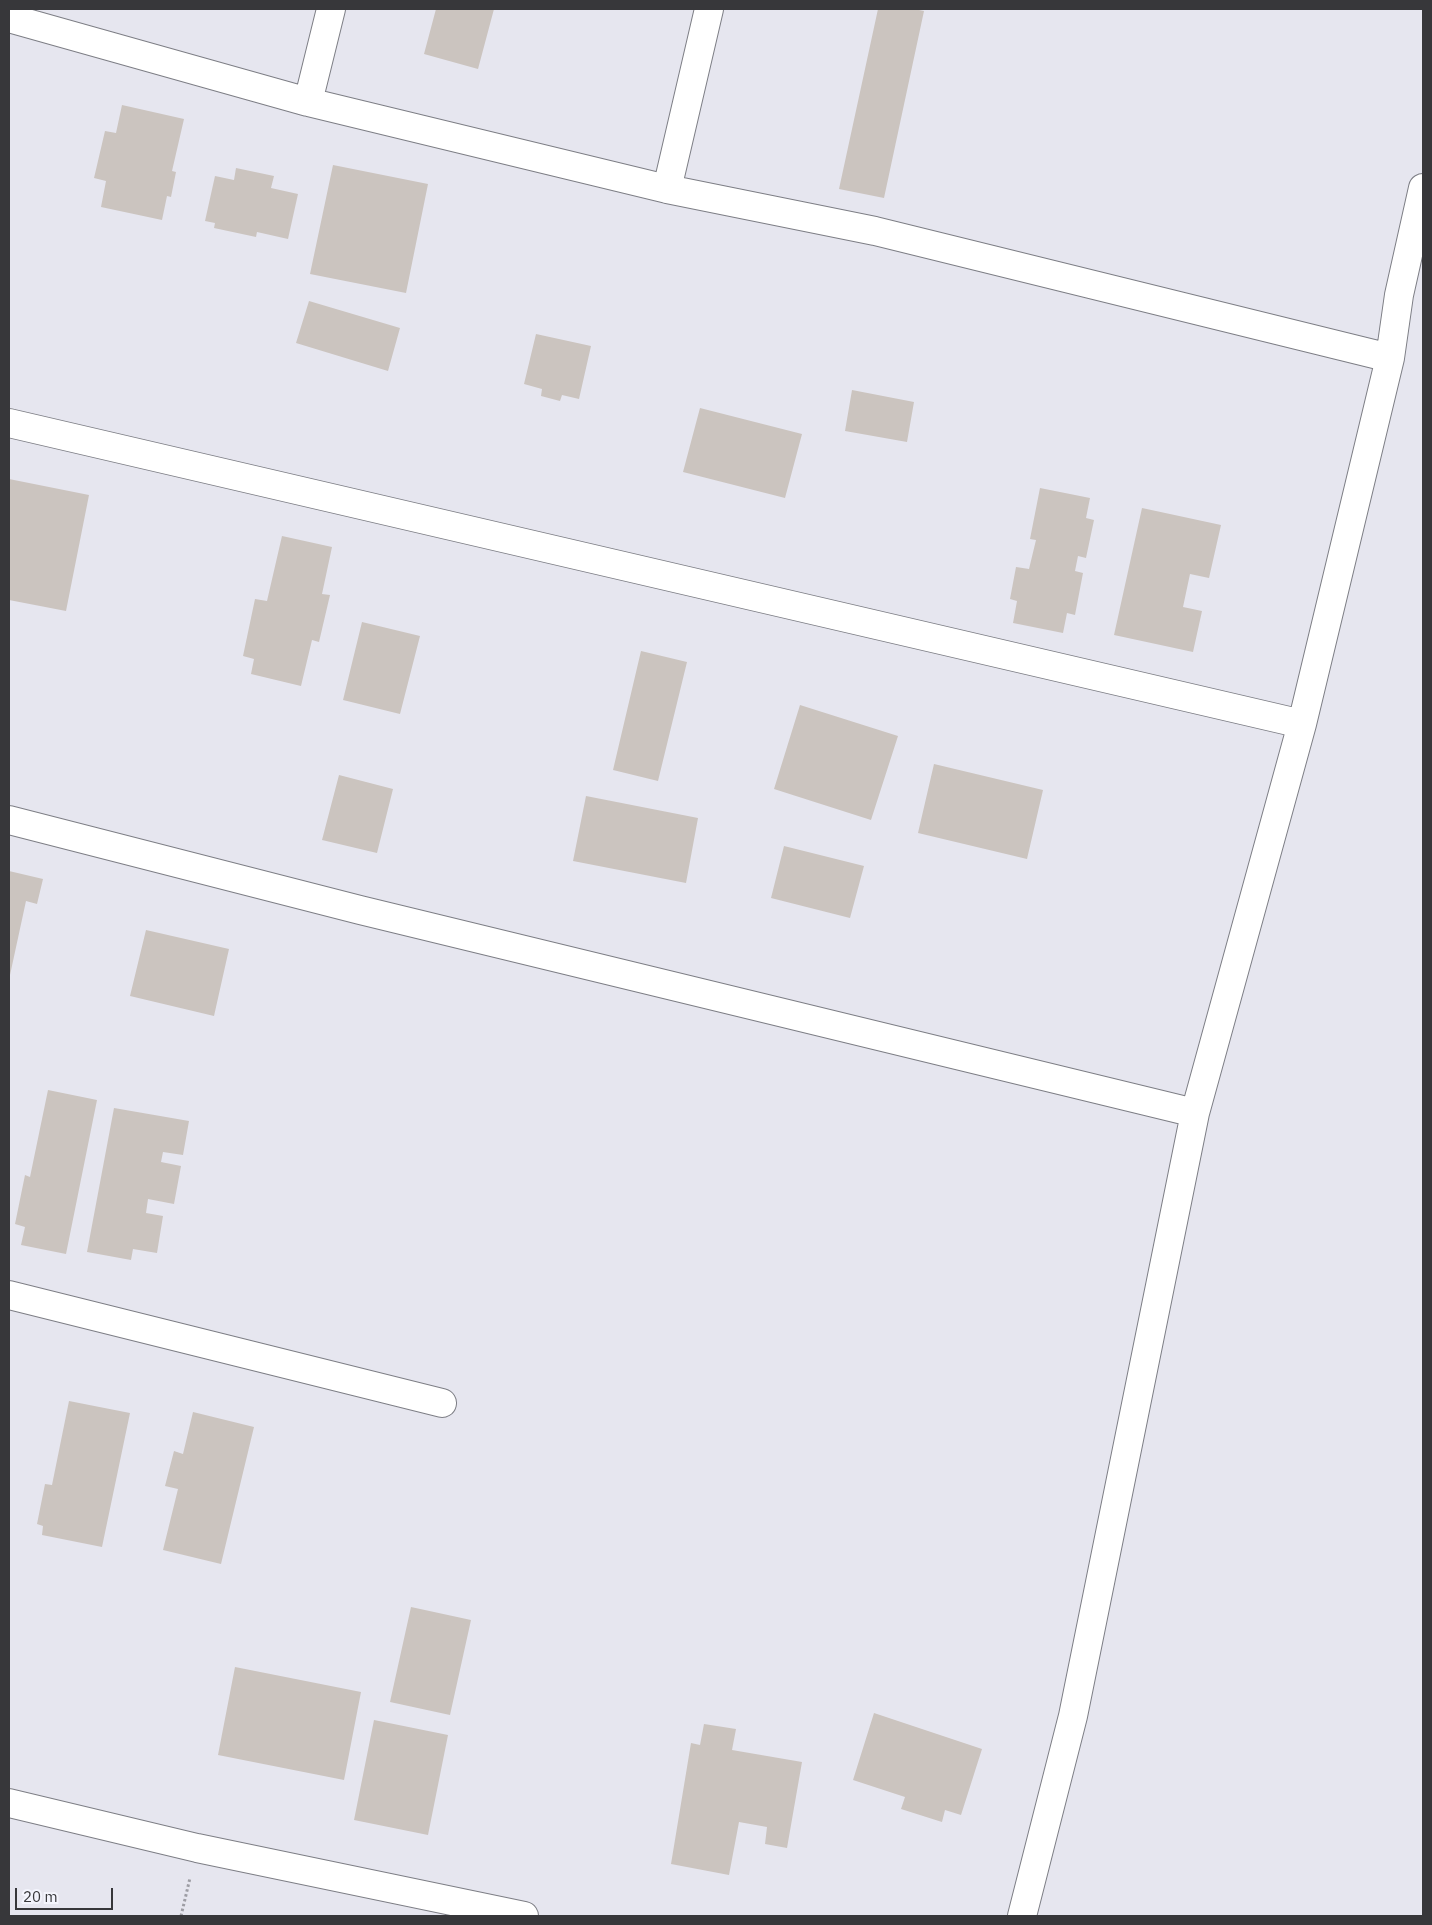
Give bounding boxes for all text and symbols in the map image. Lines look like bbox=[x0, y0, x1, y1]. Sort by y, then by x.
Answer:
scale bar bbox=[18, 1878, 115, 1910]
text: 20 m bbox=[23, 1887, 58, 1906]

